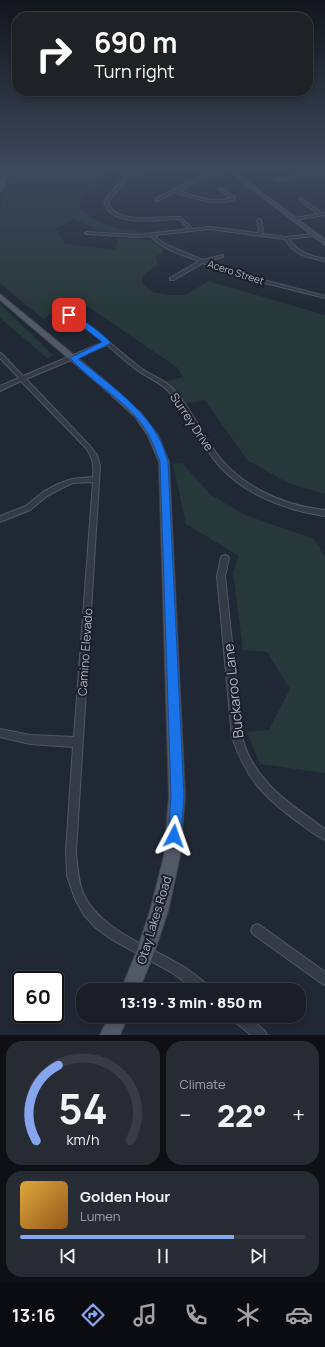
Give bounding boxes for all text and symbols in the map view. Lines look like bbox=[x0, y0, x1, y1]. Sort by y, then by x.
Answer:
text: 690 m bbox=[94, 23, 177, 61]
icon: right bbox=[28, 28, 80, 80]
text: Turn right bbox=[94, 59, 175, 83]
street label: Acero Street bbox=[206, 256, 266, 288]
pin bbox=[52, 298, 86, 332]
icon: arrive bbox=[58, 304, 80, 326]
street label: Surrey Drive bbox=[166, 390, 218, 454]
street label: Camino Elevado bbox=[73, 608, 97, 696]
street label: Buckaroo Lane bbox=[219, 643, 247, 739]
position arrow bbox=[153, 815, 195, 857]
street label: Otay Lakes Road bbox=[133, 874, 175, 966]
speed limit sign: 60 bbox=[12, 971, 64, 1023]
text: 13:19 · 3 min · 850 m bbox=[120, 992, 262, 1013]
text: Climate bbox=[180, 1075, 226, 1093]
text: 54 bbox=[58, 1080, 108, 1136]
text: 22° bbox=[217, 1095, 267, 1136]
text: − bbox=[180, 1100, 191, 1130]
text: + bbox=[292, 1100, 305, 1130]
text: km/h bbox=[66, 1130, 99, 1149]
text: Golden Hour bbox=[80, 1186, 170, 1207]
text: Lumen bbox=[80, 1207, 120, 1225]
icon: previous bbox=[57, 1245, 79, 1267]
icon: pause bbox=[152, 1245, 174, 1267]
icon: next bbox=[247, 1245, 269, 1267]
icon: directions bbox=[79, 1301, 107, 1329]
icon: music bbox=[131, 1301, 159, 1329]
icon: phone bbox=[182, 1301, 210, 1329]
icon: climate bbox=[234, 1301, 262, 1329]
icon: car bbox=[285, 1301, 313, 1329]
text: 13:16 bbox=[12, 1303, 55, 1327]

